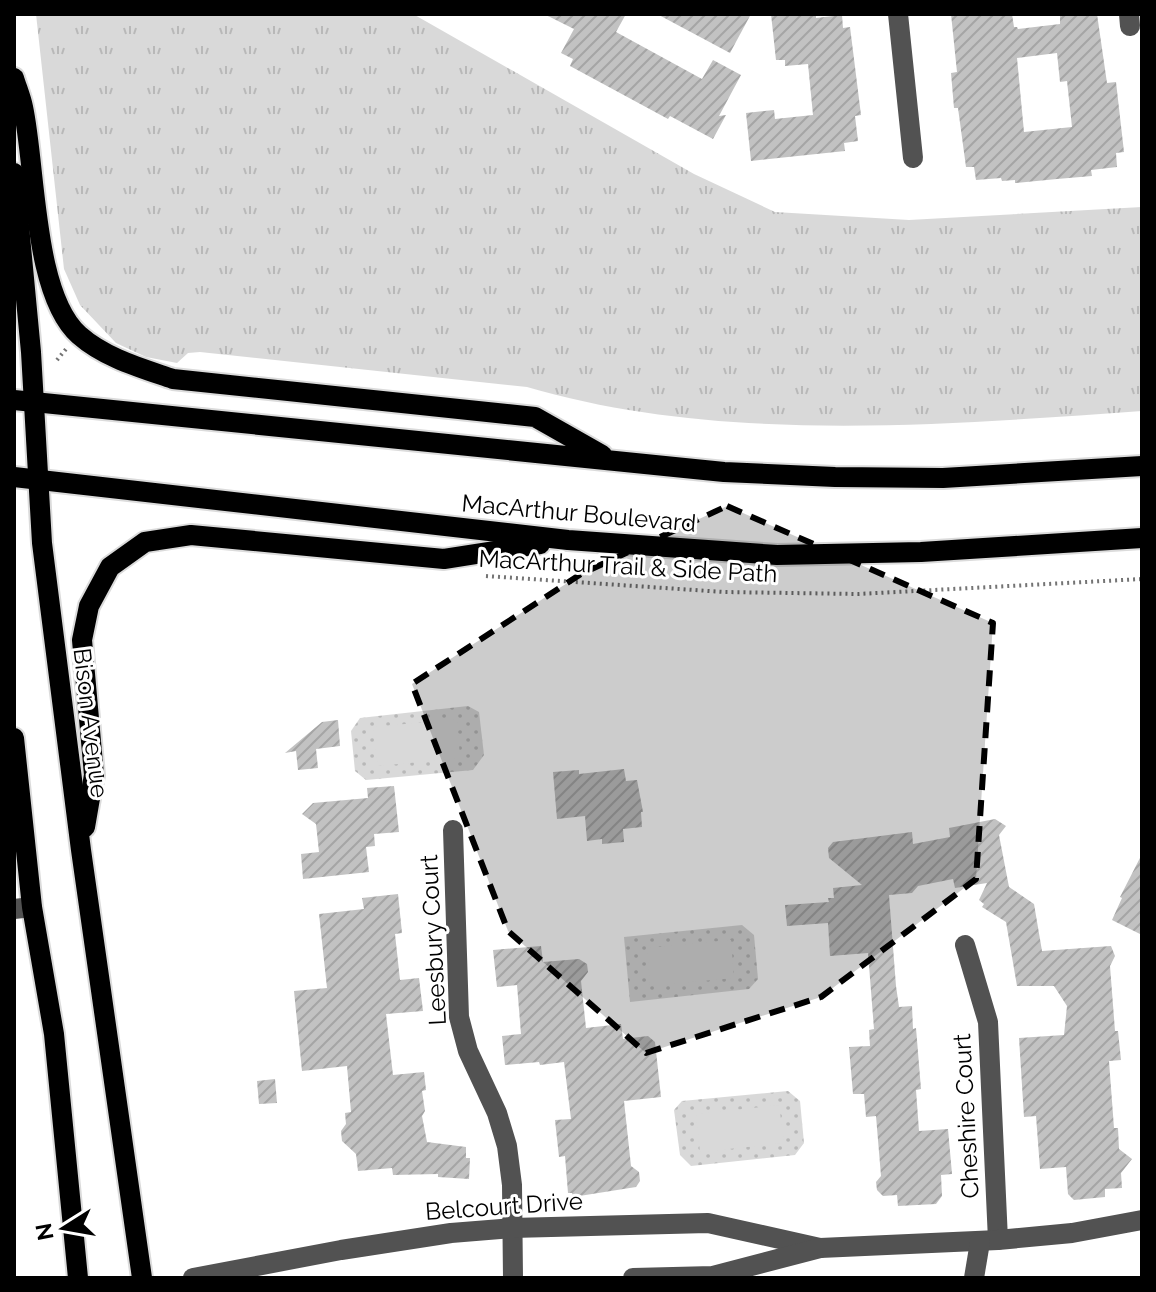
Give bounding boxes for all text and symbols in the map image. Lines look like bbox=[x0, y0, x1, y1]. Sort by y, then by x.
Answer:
street label: MacArthur Boulevard bbox=[461, 488, 697, 538]
street label: MacArthur Trail & Side Path bbox=[478, 544, 778, 588]
street label: Bison Avenue bbox=[67, 646, 115, 800]
street label: Leesbury Court bbox=[414, 854, 452, 1026]
street label: Cheshire Court bbox=[947, 1033, 985, 1199]
street label: Belcourt Drive bbox=[424, 1186, 584, 1226]
north arrow bbox=[24, 1188, 104, 1268]
text: N bbox=[30, 1221, 59, 1243]

